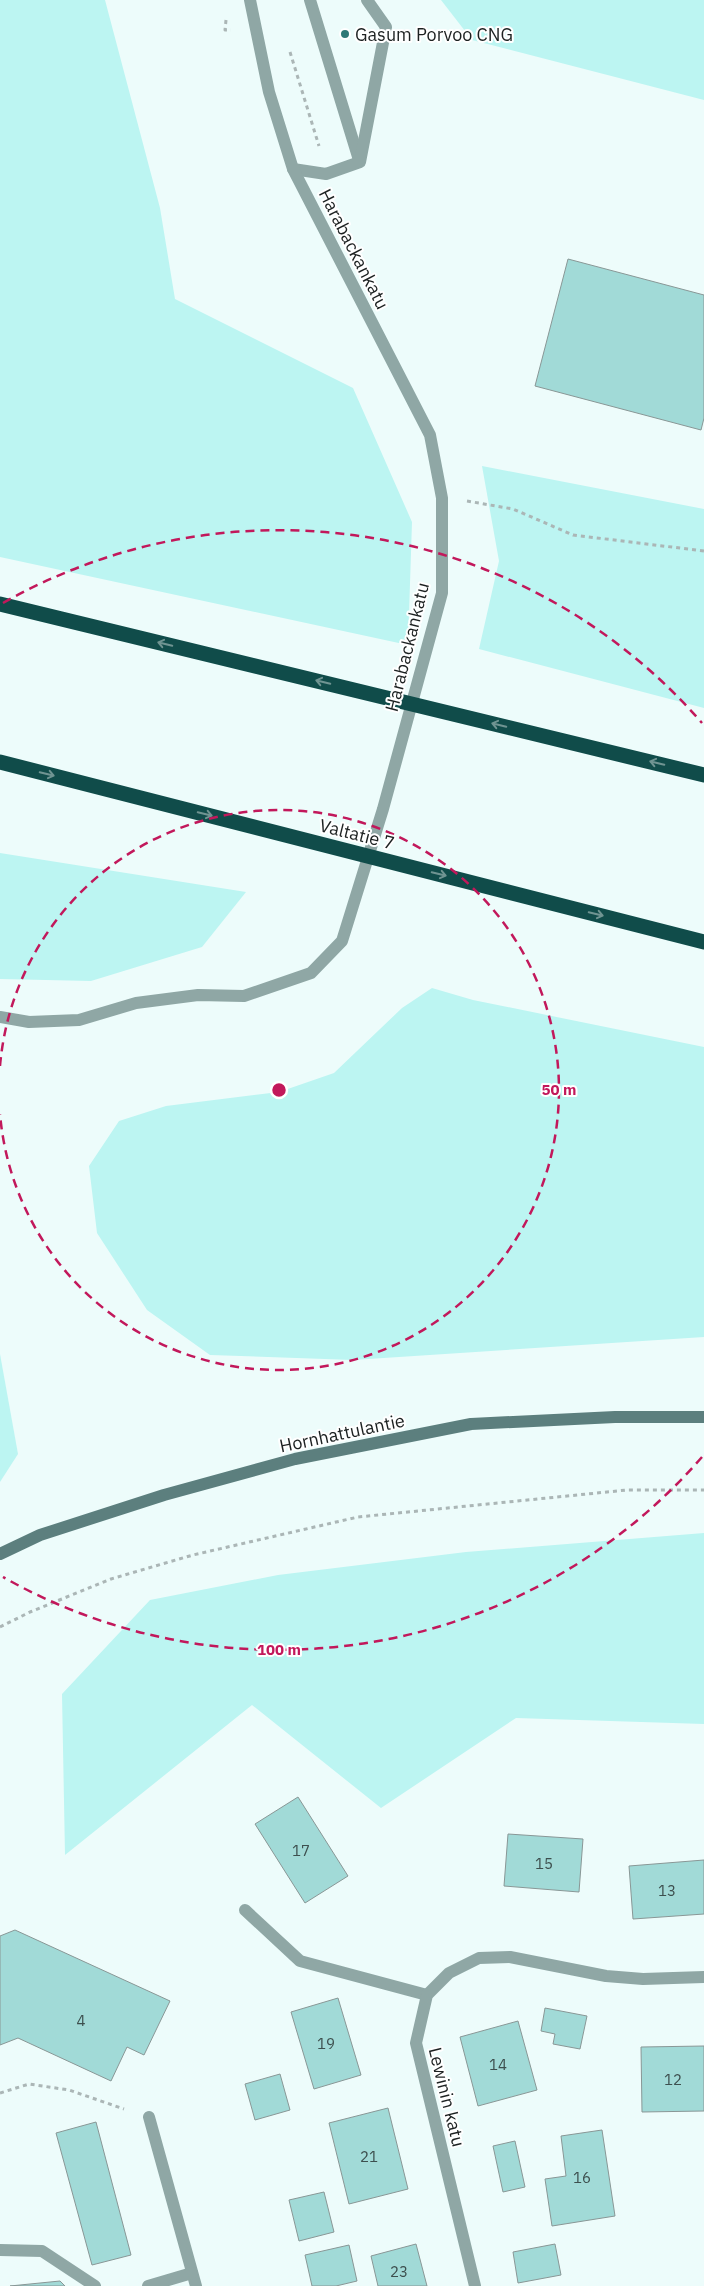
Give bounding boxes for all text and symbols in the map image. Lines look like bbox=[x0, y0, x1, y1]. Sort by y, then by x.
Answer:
place label: Gasum Porvoo CNG bbox=[355, 23, 513, 46]
marker: Gasum Porvoo CNG bbox=[339, 28, 351, 40]
street label: Harabackankatu bbox=[314, 185, 394, 313]
street label: Harabackankatu bbox=[380, 580, 434, 714]
one-way arrow bbox=[157, 639, 173, 648]
one-way arrow bbox=[315, 677, 331, 686]
one-way arrow bbox=[491, 720, 507, 729]
one-way arrow bbox=[649, 758, 665, 767]
one-way arrow bbox=[39, 770, 55, 779]
one-way arrow bbox=[196, 810, 212, 819]
street label: Valtatie 7 bbox=[317, 814, 397, 854]
one-way arrow bbox=[430, 870, 446, 879]
one-way arrow bbox=[588, 910, 604, 919]
text: 50 m bbox=[542, 1080, 576, 1099]
centre of rings bbox=[270, 1081, 288, 1099]
street label: Hornhattulantie bbox=[277, 1408, 407, 1458]
text: 100 m bbox=[257, 1640, 301, 1659]
house number: 17 bbox=[292, 1841, 310, 1860]
house number: 15 bbox=[535, 1854, 553, 1873]
house number: 13 bbox=[658, 1881, 676, 1900]
house number: 4 bbox=[76, 2011, 86, 2030]
house number: 19 bbox=[317, 2034, 335, 2053]
street label: Lewinin katu bbox=[424, 2045, 470, 2149]
house number: 14 bbox=[489, 2055, 507, 2074]
house number: 12 bbox=[664, 2070, 682, 2089]
house number: 21 bbox=[360, 2147, 378, 2166]
house number: 16 bbox=[573, 2168, 591, 2187]
house number: 23 bbox=[390, 2262, 408, 2281]

